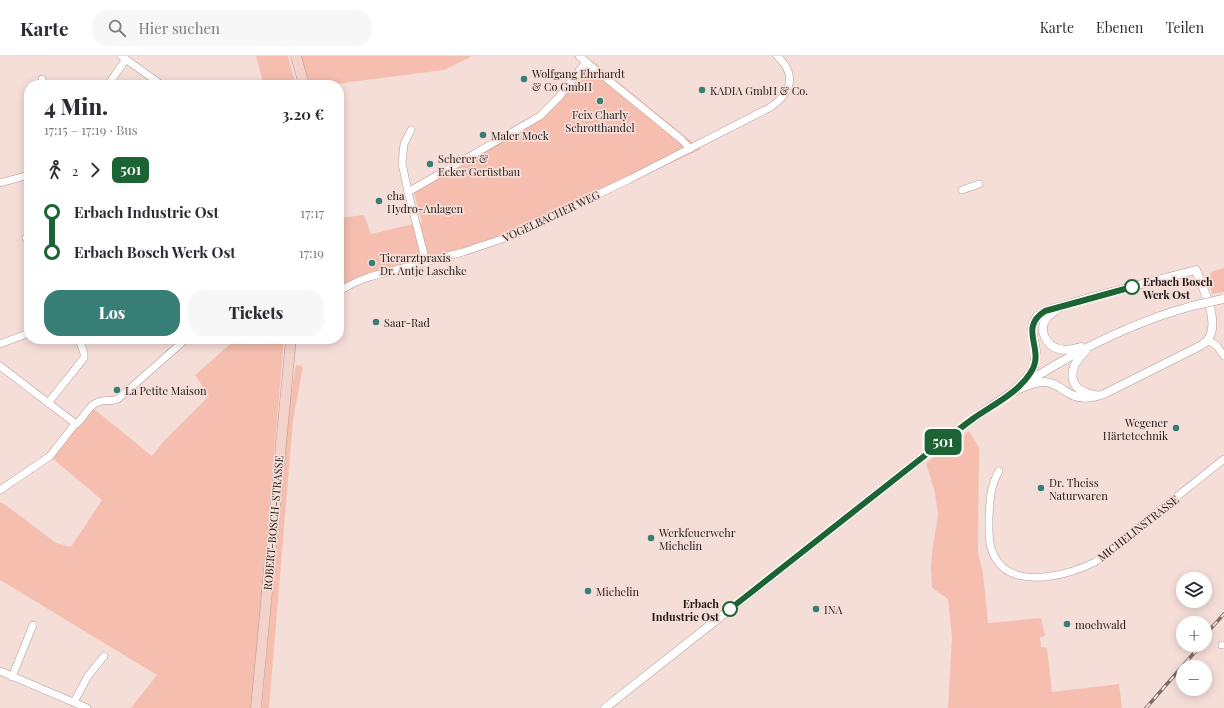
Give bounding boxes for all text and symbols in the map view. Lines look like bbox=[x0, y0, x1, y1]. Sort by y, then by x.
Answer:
search box bbox=[92, 10, 372, 46]
text: Karte bbox=[20, 15, 68, 41]
icon: search bbox=[106, 17, 128, 39]
text: Hier suchen bbox=[138, 18, 220, 38]
text: Karte bbox=[1040, 18, 1074, 37]
text: Ebenen bbox=[1096, 18, 1143, 37]
text: Teilen bbox=[1165, 18, 1204, 37]
place label: Wolfgang Ehrhardt & Co GmbH bbox=[531, 66, 625, 94]
marker: Wolfgang Ehrhardt & Co GmbH bbox=[519, 74, 529, 84]
place label: KADIA GmbH & Co. bbox=[710, 83, 808, 98]
marker: KADIA GmbH & Co. bbox=[697, 85, 707, 95]
text: 4 Min. bbox=[44, 91, 108, 121]
marker: Feix Charly Schrotthandel bbox=[595, 96, 605, 106]
text: 3.20 € bbox=[282, 104, 324, 124]
place label: Feix Charly Schrotthandel bbox=[565, 107, 635, 135]
text: 17:15 – 17:19 · Bus bbox=[44, 121, 138, 138]
place label: Maler Mock bbox=[491, 128, 549, 143]
marker: Maler Mock bbox=[478, 130, 488, 140]
place label: Scherer & Ecker Gerüstbau bbox=[438, 151, 521, 179]
icon: walk bbox=[44, 159, 66, 181]
icon: forward bbox=[84, 159, 106, 181]
marker: Scherer & Ecker Gerüstbau bbox=[425, 159, 435, 169]
text: 501 bbox=[120, 160, 141, 179]
text: 2 bbox=[72, 162, 78, 179]
street label: VOGELBACHER WEG bbox=[499, 187, 602, 246]
place label: eha Hydro-Anlagen bbox=[387, 188, 464, 216]
marker: eha Hydro-Anlagen bbox=[374, 196, 384, 206]
text: Erbach Industrie Ost bbox=[74, 202, 219, 222]
text: 17:17 bbox=[300, 204, 324, 221]
text: Erbach Bosch Werk Ost bbox=[74, 242, 236, 262]
text: 17:19 bbox=[299, 244, 324, 261]
place label: Tierarztpraxis Dr. Antje Laschke bbox=[380, 250, 467, 278]
marker: Tierarztpraxis Dr. Antje Laschke bbox=[367, 258, 377, 268]
place label: Erbach Bosch Werk Ost bbox=[1142, 274, 1213, 302]
marker: Erbach Bosch Werk Ost bbox=[1124, 279, 1140, 295]
button: Los bbox=[44, 290, 180, 336]
button: Tickets bbox=[188, 290, 324, 336]
place label: Saar-Rad bbox=[384, 315, 431, 330]
marker: Saar-Rad bbox=[371, 317, 381, 327]
place label: La Petite Maison bbox=[125, 383, 207, 398]
marker: La Petite Maison bbox=[112, 385, 122, 395]
place label: Wegener Härtetechnik bbox=[1103, 415, 1168, 443]
marker: Wegener Härtetechnik bbox=[1171, 423, 1181, 433]
line badge: 501 bbox=[920, 429, 966, 455]
text: 501 bbox=[933, 432, 953, 451]
street label: ROBERT-BOSCH-STRASSE bbox=[260, 455, 286, 591]
place label: Dr. Theiss Naturwaren bbox=[1049, 475, 1108, 503]
marker: Dr. Theiss Naturwaren bbox=[1036, 483, 1046, 493]
street label: MICHELINSTRASSE bbox=[1094, 491, 1182, 564]
place label: Werkfeuerwehr Michelin bbox=[658, 525, 736, 553]
marker: Werkfeuerwehr Michelin bbox=[646, 533, 656, 543]
map controls bbox=[1176, 572, 1212, 696]
button: layers bbox=[1176, 572, 1212, 608]
place label: Michelin bbox=[596, 584, 640, 599]
marker: Michelin bbox=[583, 586, 593, 596]
place label: Erbach Industrie Ost bbox=[652, 596, 719, 624]
marker: Erbach Industrie Ost bbox=[722, 601, 738, 617]
place label: INA bbox=[824, 602, 842, 617]
marker: INA bbox=[811, 604, 821, 614]
button: + bbox=[1176, 616, 1212, 652]
place label: moehwald bbox=[1075, 617, 1127, 632]
marker: moehwald bbox=[1062, 619, 1072, 629]
button: − bbox=[1176, 660, 1212, 696]

